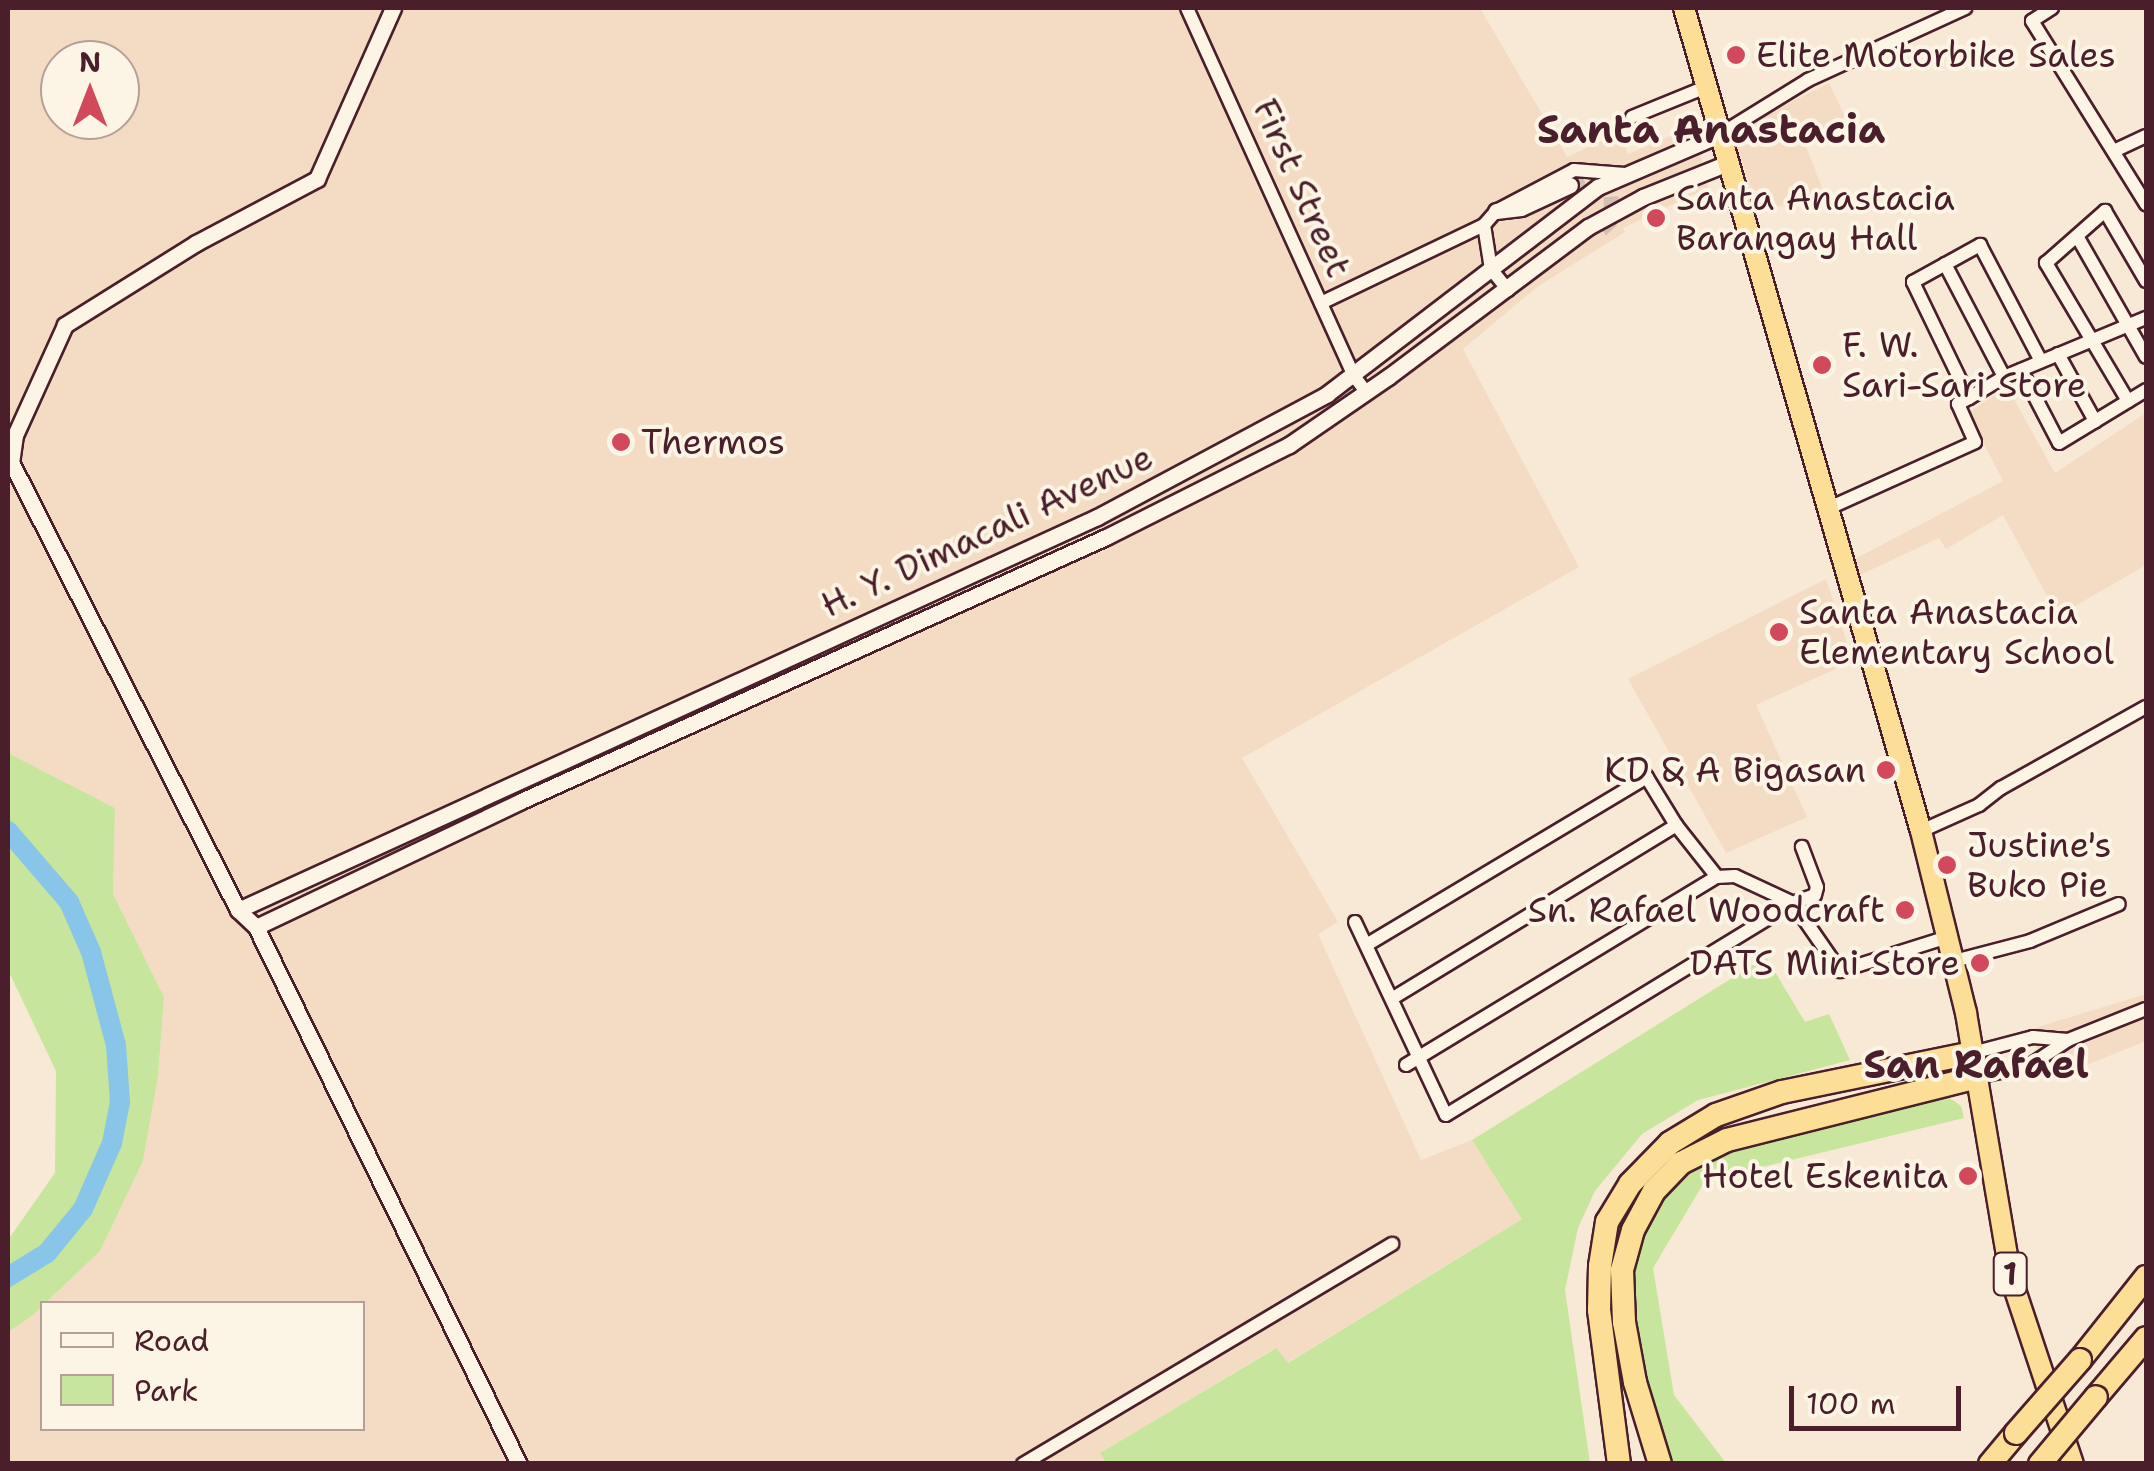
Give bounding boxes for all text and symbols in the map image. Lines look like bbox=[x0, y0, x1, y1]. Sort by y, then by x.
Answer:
place label: Elite Motorbike Sales bbox=[1756, 34, 2116, 76]
north arrow bbox=[40, 40, 140, 140]
text: N bbox=[79, 43, 101, 81]
marker: Elite Motorbike Sales bbox=[1725, 44, 1747, 66]
street label: First Street bbox=[1244, 92, 1360, 284]
district label: Santa Anastacia bbox=[1537, 105, 1885, 153]
place label: Santa Anastacia Barangay Hall bbox=[1676, 177, 1955, 259]
marker: Santa Anastacia Barangay Hall bbox=[1645, 207, 1667, 229]
place label: F. W. Sari-Sari Store bbox=[1842, 324, 2087, 406]
marker: F. W. Sari-Sari Store bbox=[1811, 354, 1833, 376]
place label: Thermos bbox=[641, 421, 785, 463]
marker: Thermos bbox=[610, 431, 632, 453]
street label: H. Y. Dimacali Avenue bbox=[815, 436, 1159, 626]
place label: Santa Anastacia Elementary School bbox=[1799, 591, 2114, 673]
marker: Santa Anastacia Elementary School bbox=[1768, 621, 1790, 643]
place label: KD & A Bigasan bbox=[1604, 749, 1866, 791]
marker: KD & A Bigasan bbox=[1875, 759, 1897, 781]
place label: Justine's Buko Pie bbox=[1967, 824, 2112, 906]
marker: Justine's Buko Pie bbox=[1936, 854, 1958, 876]
place label: Sn. Rafael Woodcraft bbox=[1528, 889, 1885, 931]
marker: Sn. Rafael Woodcraft bbox=[1894, 899, 1916, 921]
place label: DATS Mini Store bbox=[1690, 942, 1960, 984]
marker: DATS Mini Store bbox=[1969, 952, 1991, 974]
district label: San Rafael bbox=[1863, 1040, 2089, 1088]
place label: Hotel Eskenita bbox=[1702, 1155, 1948, 1197]
marker: Hotel Eskenita bbox=[1957, 1165, 1979, 1187]
road number: 1 bbox=[1992, 1247, 2028, 1301]
legend bbox=[40, 1301, 365, 1431]
text: Road bbox=[134, 1320, 209, 1361]
scale bar bbox=[1794, 1366, 1966, 1428]
text: Park bbox=[134, 1370, 198, 1411]
text: 100 m bbox=[1806, 1383, 1896, 1424]

